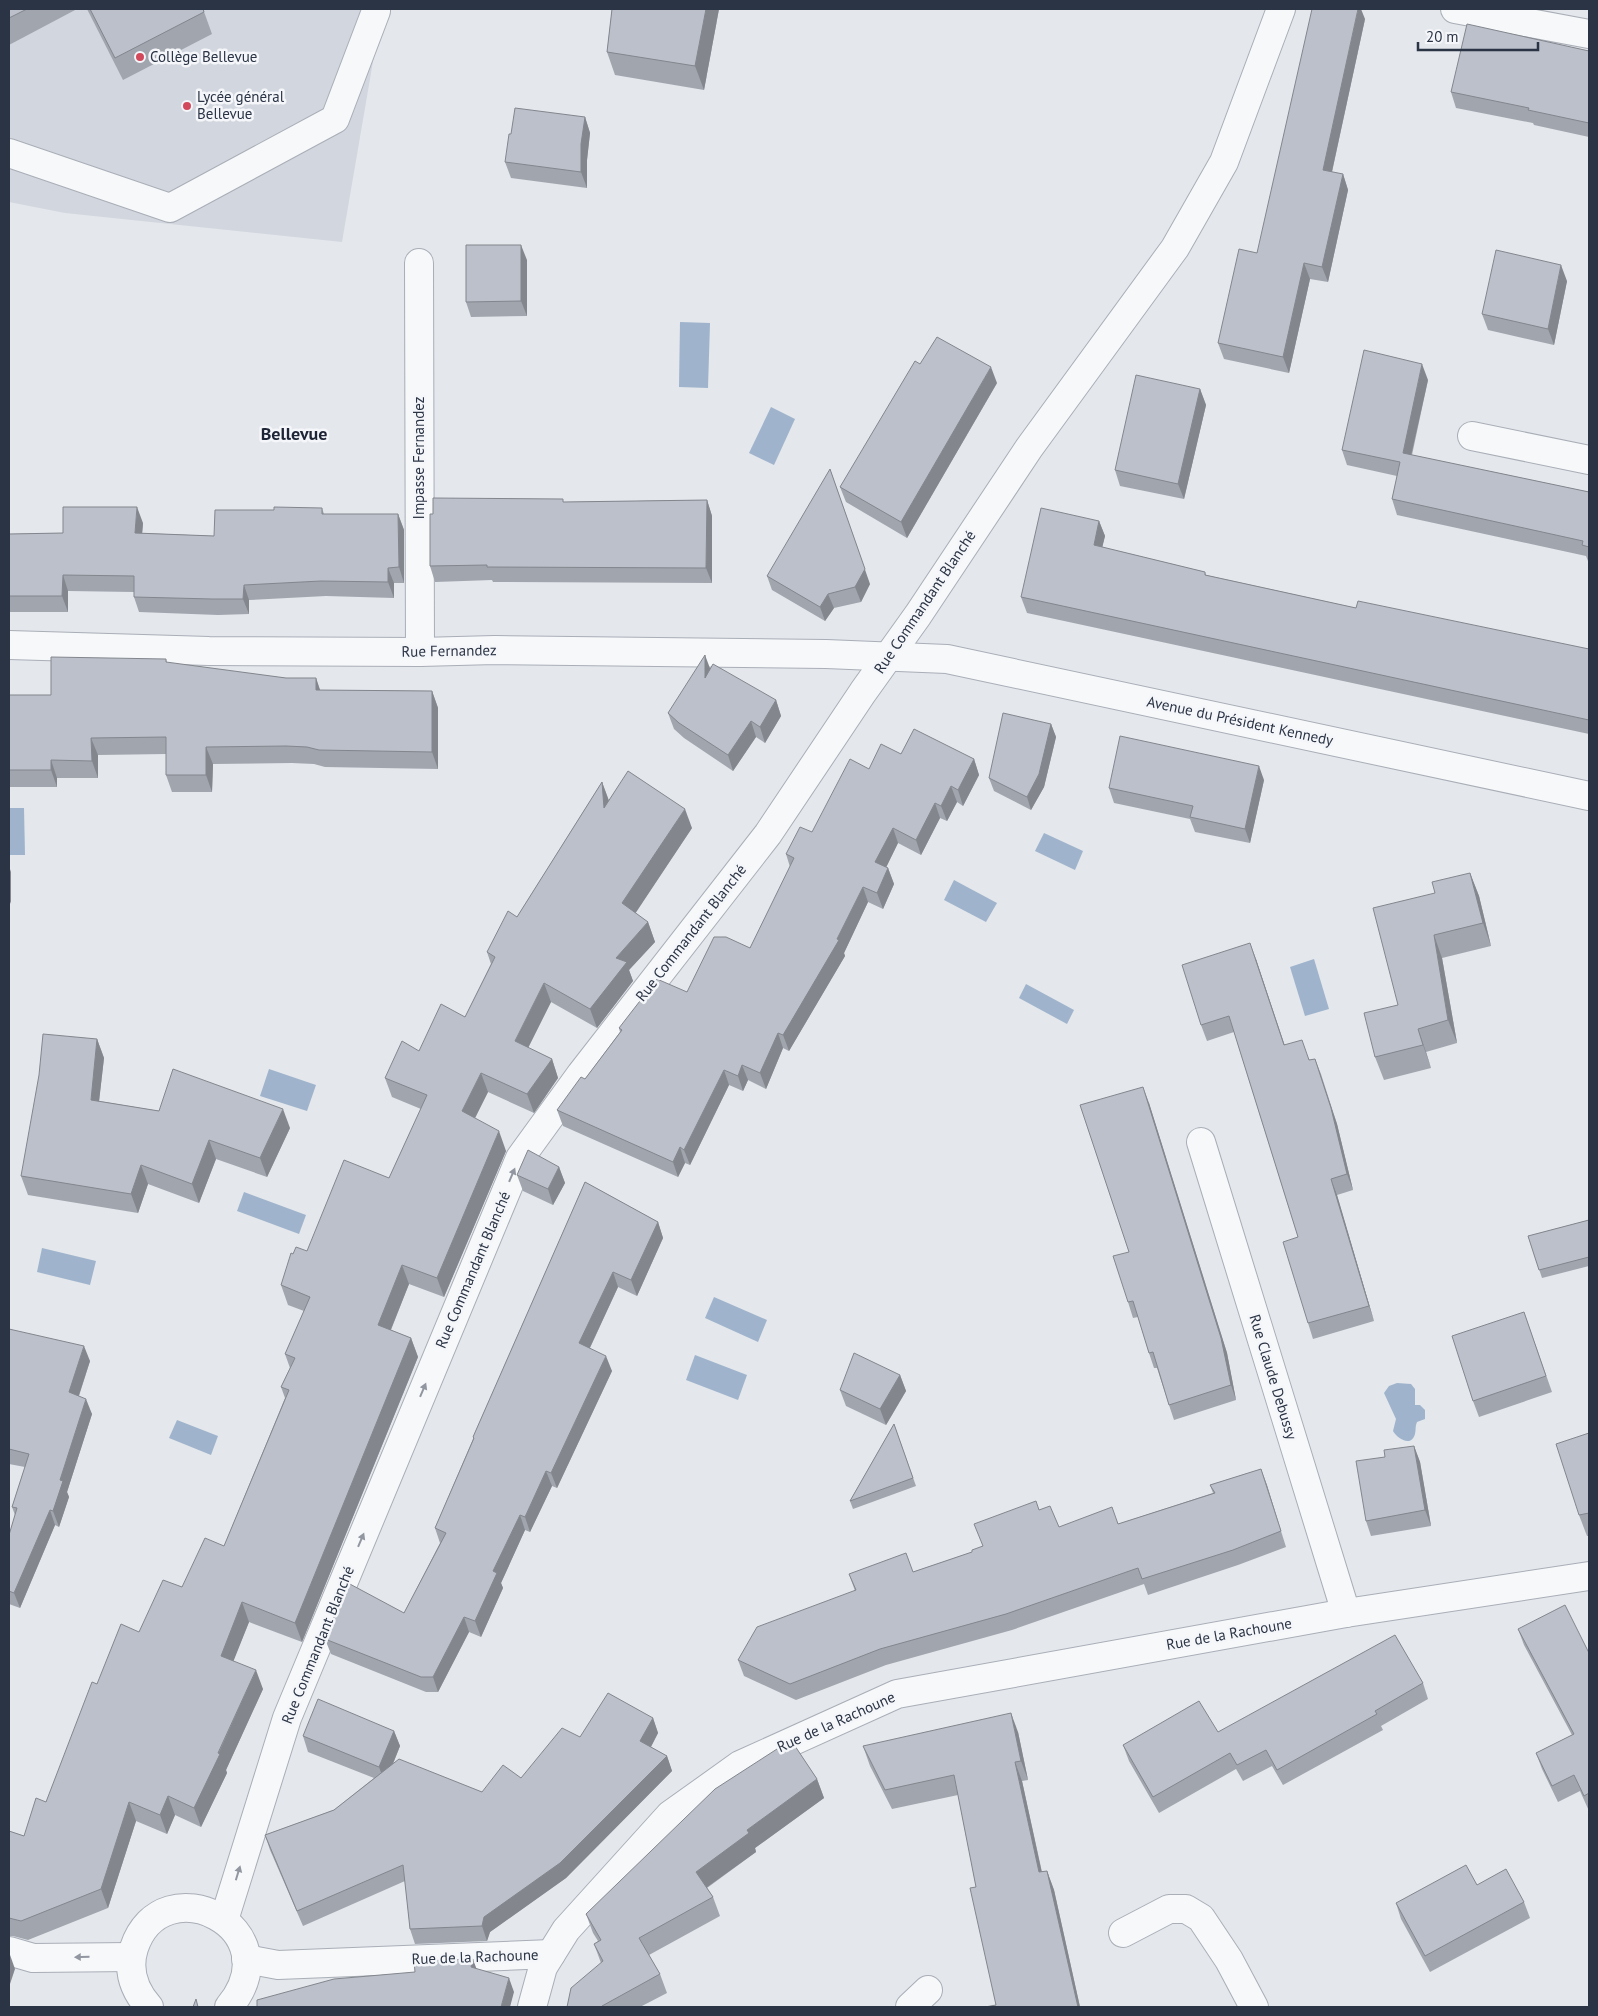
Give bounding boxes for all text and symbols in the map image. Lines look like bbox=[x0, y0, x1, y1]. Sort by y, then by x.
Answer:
scale bar bbox=[1418, 20, 1538, 52]
text: 20 m bbox=[1426, 27, 1459, 46]
place label: Collège Bellevue bbox=[150, 47, 257, 66]
marker: Collège Bellevue bbox=[134, 51, 146, 63]
place label: Lycée général Bellevue bbox=[197, 87, 285, 123]
marker: Lycée général Bellevue bbox=[181, 100, 193, 112]
street label: Impasse Fernandez bbox=[409, 397, 428, 519]
district label: Bellevue bbox=[261, 422, 327, 445]
street label: Rue Commandant Blanché bbox=[870, 526, 980, 677]
street label: Rue Fernandez bbox=[401, 640, 497, 661]
street label: Avenue du Président Kennedy bbox=[1145, 691, 1335, 750]
street label: Rue Commandant Blanché bbox=[631, 860, 750, 1005]
one-way arrow bbox=[509, 1168, 517, 1183]
street label: Rue Commandant Blanché bbox=[431, 1188, 514, 1351]
street label: Rue Claude Debussy bbox=[1245, 1312, 1302, 1442]
one-way arrow bbox=[420, 1383, 428, 1397]
one-way arrow bbox=[357, 1533, 365, 1547]
street label: Rue Commandant Blanché bbox=[277, 1563, 358, 1727]
street label: Rue de la Rachoune bbox=[1165, 1613, 1293, 1654]
street label: Rue de la Rachoune bbox=[774, 1687, 898, 1756]
one-way arrow bbox=[235, 1865, 243, 1880]
street label: Rue de la Rachoune bbox=[411, 1945, 539, 1968]
one-way arrow bbox=[74, 1953, 90, 1961]

